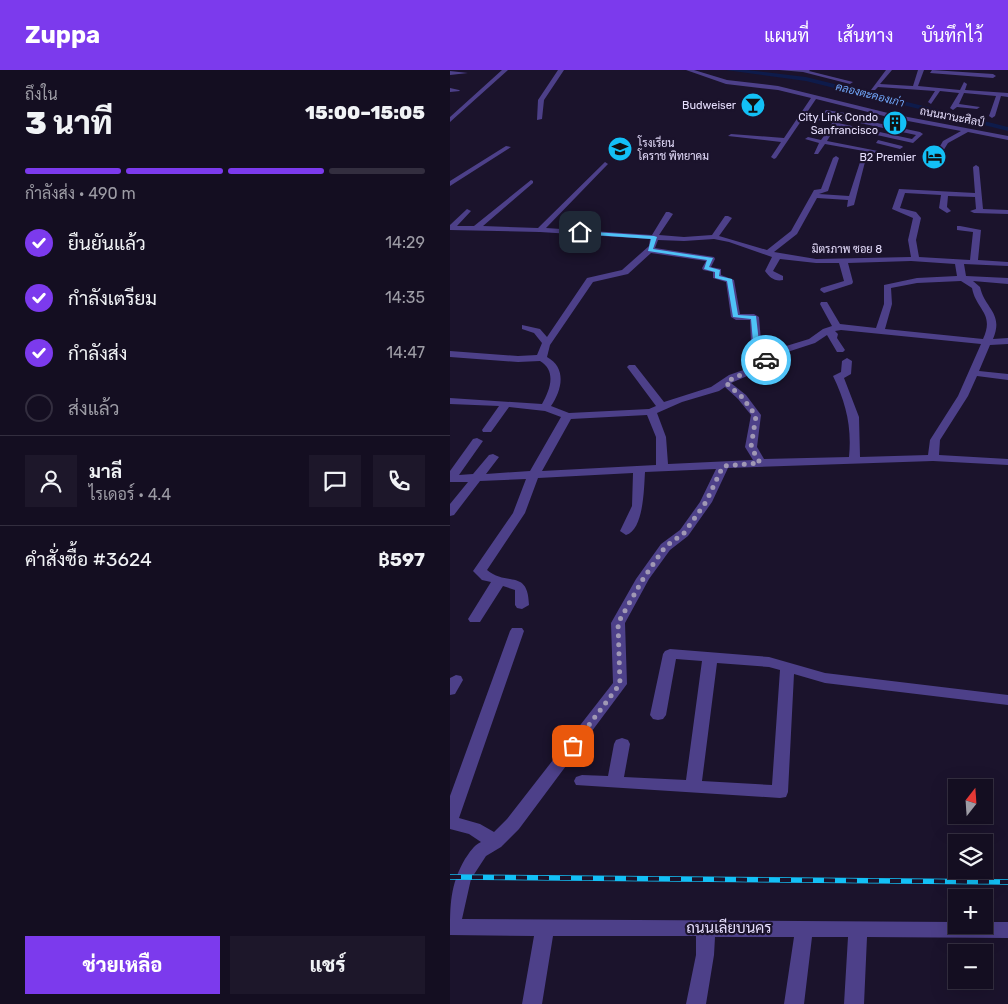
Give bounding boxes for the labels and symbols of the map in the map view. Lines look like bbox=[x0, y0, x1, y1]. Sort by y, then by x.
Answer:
water label: คลองตะคองเก่า bbox=[834, 79, 906, 110]
bar icon: Budweiser bbox=[740, 92, 766, 118]
place label: Budweiser bbox=[682, 99, 737, 112]
street label: ถนนมานะศิลป์ bbox=[919, 103, 986, 130]
building icon: City Link Condo Sanfrancisco bbox=[882, 110, 908, 136]
place label: City Link Condo Sanfrancisco bbox=[798, 111, 878, 137]
place label: โรงเรียน โคราช พิทยาคม bbox=[637, 135, 709, 163]
school or university icon: โรงเรียน โคราช พิทยาคม bbox=[607, 136, 633, 162]
hotel icon: B2 Premier bbox=[921, 144, 947, 170]
place label: B2 Premier bbox=[859, 151, 917, 164]
pin bbox=[559, 211, 601, 253]
street label: มิตรภาพ ซอย 8 bbox=[812, 243, 882, 256]
courier bbox=[741, 335, 791, 385]
pin bbox=[552, 725, 594, 767]
north arrow bbox=[948, 779, 992, 824]
street label: ถนนเลียบนคร bbox=[686, 918, 772, 937]

